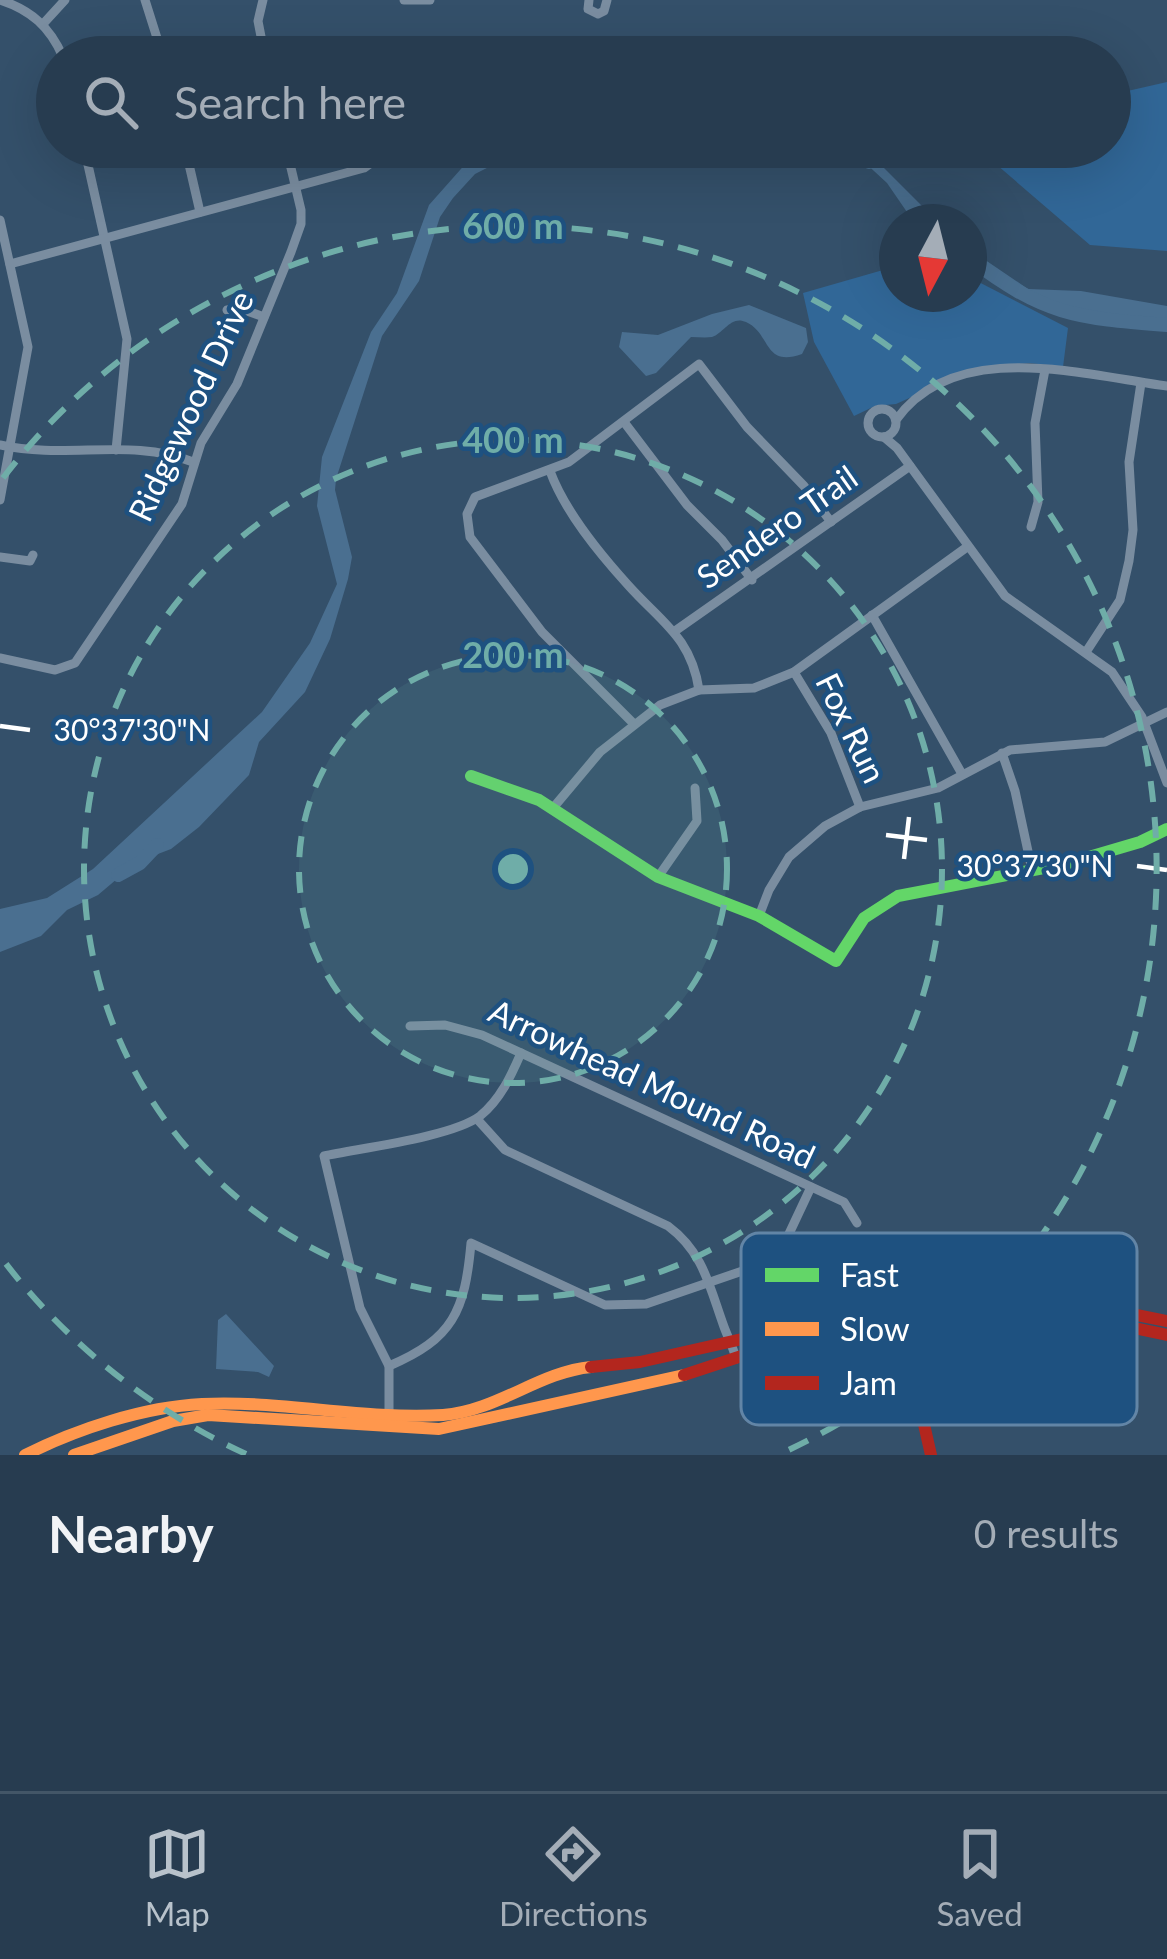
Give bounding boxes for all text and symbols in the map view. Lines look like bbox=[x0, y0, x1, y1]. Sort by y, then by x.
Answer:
search box bbox=[36, 36, 1131, 168]
icon: search bbox=[78, 69, 144, 135]
text: Search here bbox=[174, 75, 406, 129]
text: 600 m bbox=[462, 203, 564, 247]
north arrow bbox=[879, 204, 987, 312]
street label: Ridgewood Drive bbox=[119, 284, 261, 527]
text: 400 m bbox=[462, 417, 564, 461]
street label: Sendero Trail bbox=[688, 456, 864, 596]
text: 200 m bbox=[462, 632, 564, 676]
street label: Fox Run bbox=[808, 666, 895, 789]
text: 30°37'30"N bbox=[54, 711, 210, 747]
text: 30°37'30"N bbox=[957, 847, 1113, 883]
centre of rings bbox=[492, 848, 534, 890]
street label: Arrowhead Mound Road bbox=[483, 990, 822, 1176]
legend bbox=[741, 1233, 1137, 1425]
text: Fast bbox=[840, 1254, 899, 1294]
text: Slow bbox=[840, 1308, 910, 1348]
text: Jam bbox=[840, 1362, 897, 1402]
text: Nearby bbox=[48, 1503, 214, 1564]
text: 0 results bbox=[974, 1510, 1119, 1556]
tab: Map bbox=[144, 1821, 210, 1933]
tab: Directions bbox=[499, 1821, 648, 1933]
tab: Saved bbox=[936, 1821, 1023, 1933]

